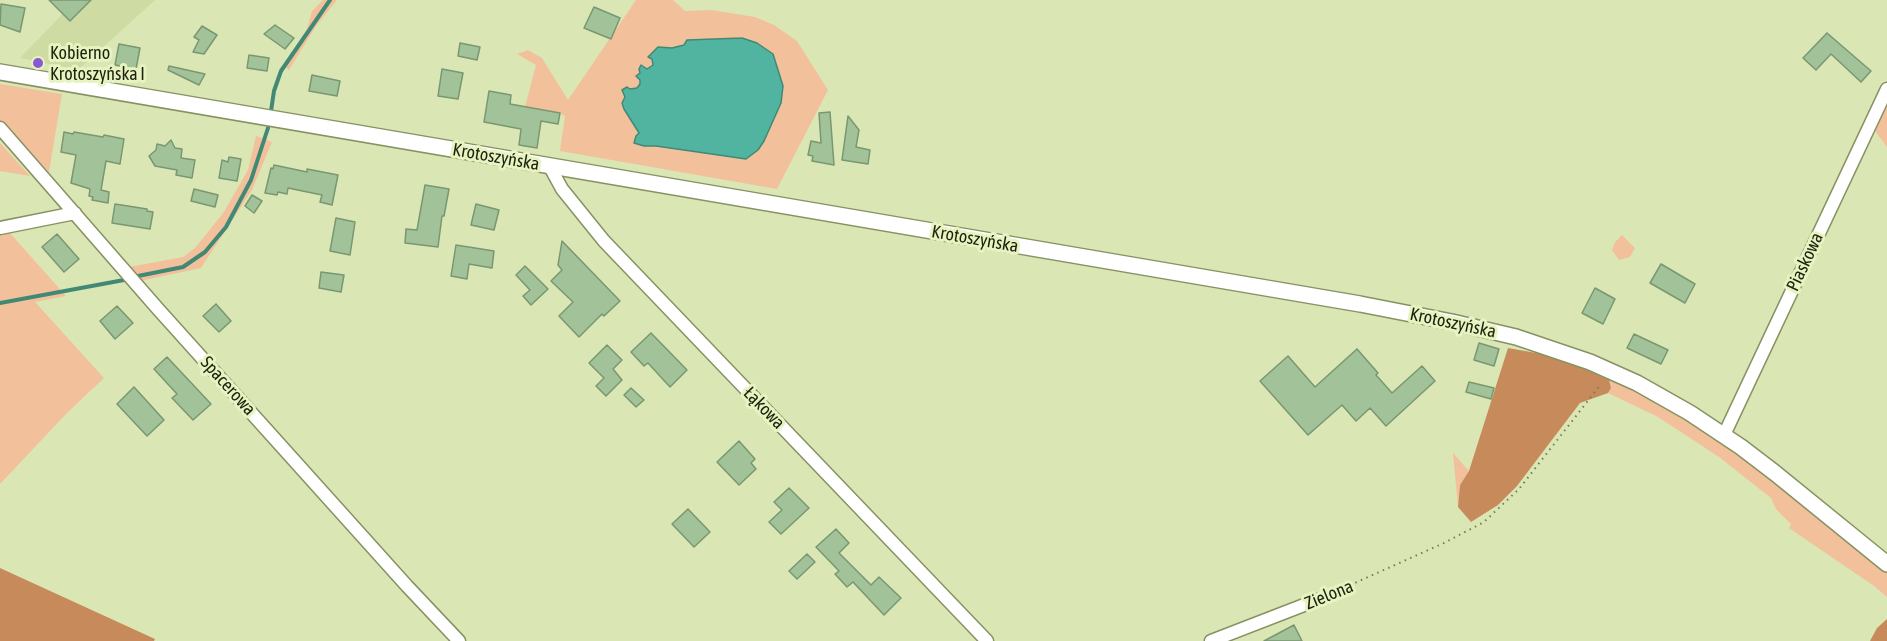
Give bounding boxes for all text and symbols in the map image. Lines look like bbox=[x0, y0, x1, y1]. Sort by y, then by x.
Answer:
place label: Kobierno Krotoszyńska I bbox=[50, 42, 145, 84]
marker: Kobierno Krotoszyńska I bbox=[31, 56, 45, 70]
street label: Krotoszyńska bbox=[451, 139, 541, 175]
street label: Krotoszyńska bbox=[930, 221, 1020, 257]
street label: Piaskowa bbox=[1782, 229, 1828, 295]
street label: Krotoszyńska bbox=[1408, 303, 1498, 343]
street label: Spacerowa bbox=[196, 352, 260, 420]
street label: Łąkowa bbox=[739, 382, 789, 434]
street label: Zielona bbox=[1302, 576, 1356, 614]

